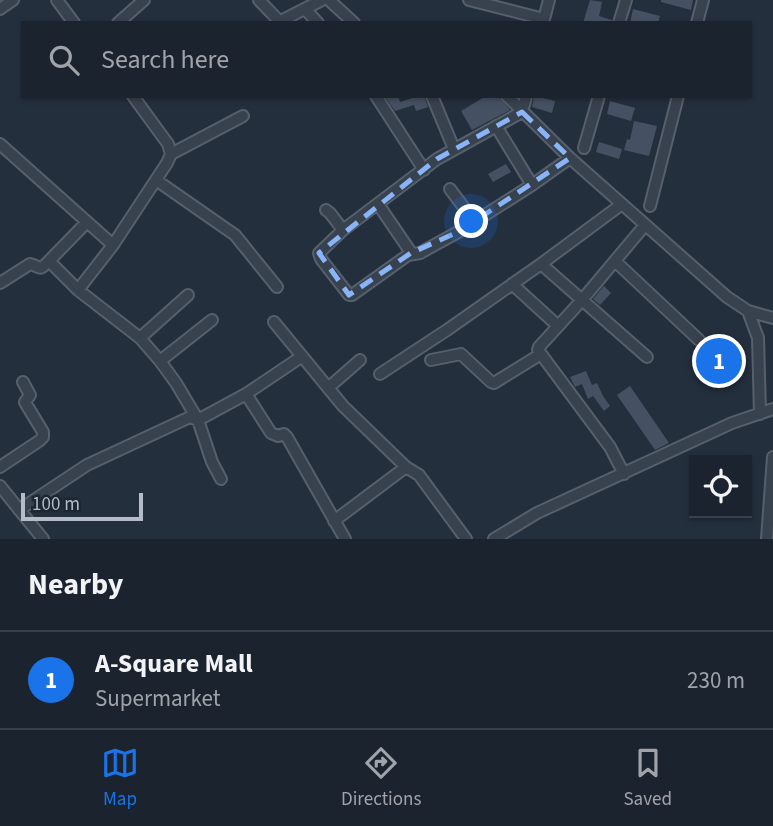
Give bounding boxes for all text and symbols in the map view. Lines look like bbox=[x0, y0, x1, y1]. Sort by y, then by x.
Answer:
search box bbox=[21, 21, 752, 98]
icon: search bbox=[45, 41, 83, 79]
text: Search here bbox=[101, 41, 229, 78]
your location bbox=[454, 204, 488, 238]
pin: 1 bbox=[696, 335, 742, 387]
map controls bbox=[689, 455, 752, 518]
button: locate bbox=[689, 455, 752, 518]
scale bar bbox=[21, 490, 144, 522]
text: 100 m bbox=[32, 491, 80, 518]
text: Nearby bbox=[28, 563, 123, 606]
text: A-Square Mall bbox=[95, 645, 253, 682]
text: 1 bbox=[45, 664, 57, 697]
text: 230 m bbox=[687, 664, 745, 697]
text: Supermarket bbox=[95, 682, 221, 715]
tab: Map bbox=[101, 744, 139, 813]
tab: Directions bbox=[341, 744, 421, 813]
tab: Saved bbox=[623, 744, 672, 813]

